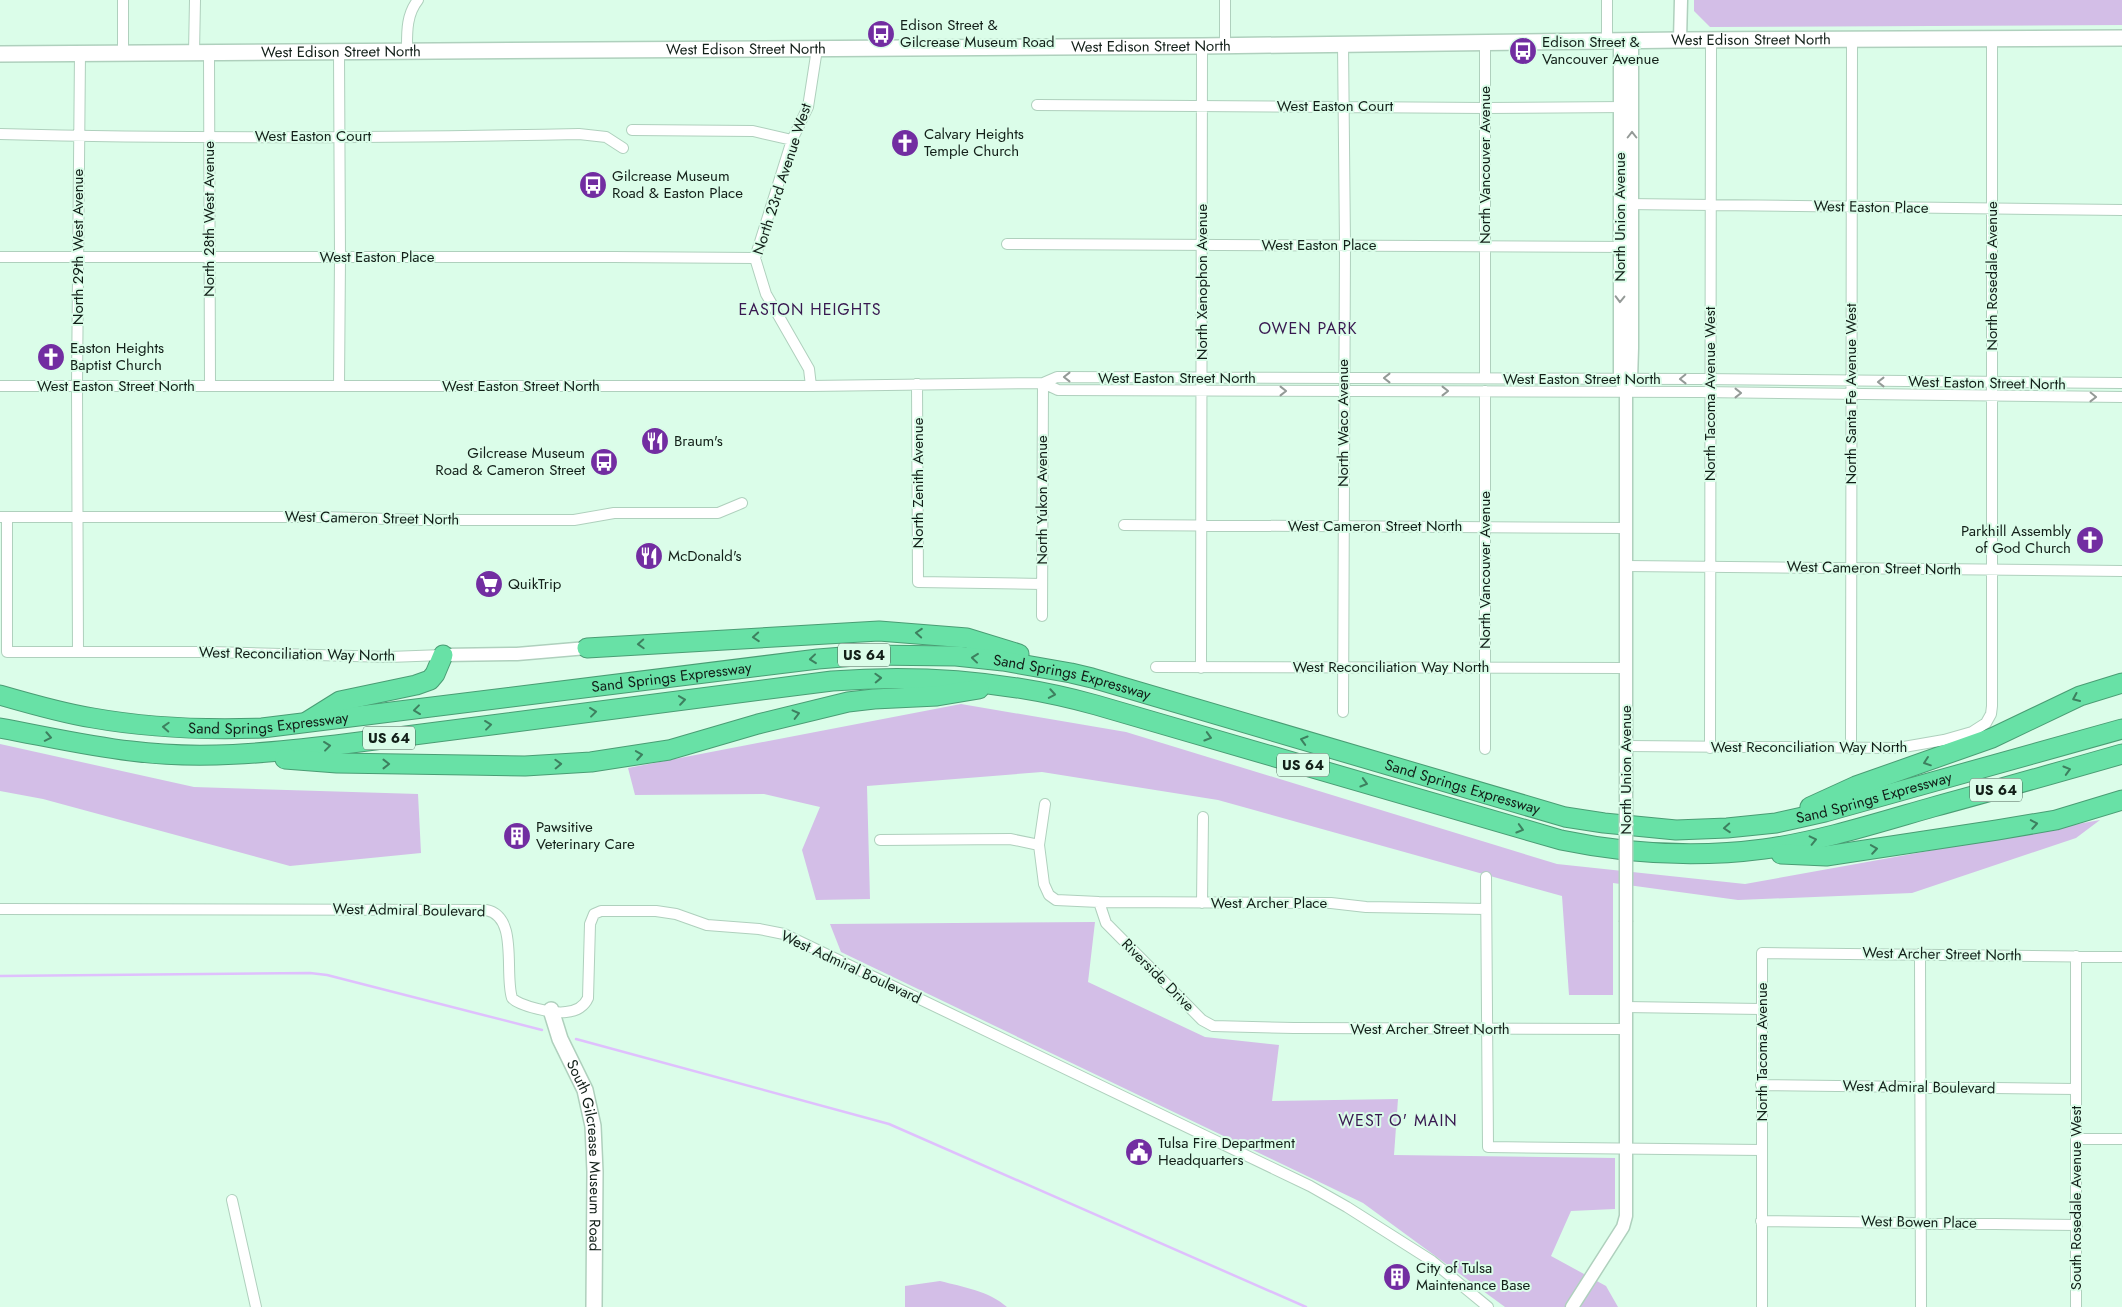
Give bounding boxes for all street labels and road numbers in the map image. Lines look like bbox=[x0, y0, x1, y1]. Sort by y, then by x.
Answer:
street label: West Edison Street North bbox=[1671, 28, 1831, 51]
street label: West Edison Street North bbox=[1071, 35, 1231, 58]
street label: West Edison Street North bbox=[666, 38, 826, 61]
street label: West Edison Street North bbox=[261, 40, 421, 63]
street label: North Vancouver Avenue bbox=[1474, 86, 1496, 244]
street label: West Easton Court bbox=[1277, 95, 1394, 117]
street label: North 23rd Avenue West bbox=[747, 100, 817, 258]
street label: West Easton Court bbox=[255, 125, 372, 147]
street label: North 28th West Avenue bbox=[198, 141, 220, 297]
street label: North Union Avenue bbox=[1609, 152, 1631, 282]
street label: North 29th West Avenue bbox=[67, 169, 89, 325]
street label: West Easton Place bbox=[1813, 195, 1929, 219]
street label: North Rosedale Avenue bbox=[1981, 201, 2003, 351]
street label: North Xenophon Avenue bbox=[1191, 204, 1213, 360]
street label: West Easton Place bbox=[1262, 234, 1377, 256]
street label: West Easton Place bbox=[320, 246, 435, 268]
street label: North Santa Fe Avenue West bbox=[1840, 303, 1862, 485]
street label: North Tacoma Avenue West bbox=[1699, 306, 1721, 481]
street label: North Waco Avenue bbox=[1332, 359, 1354, 487]
street label: West Easton Street North bbox=[1098, 367, 1256, 389]
street label: West Easton Street North bbox=[1503, 368, 1661, 390]
street label: West Easton Street North bbox=[1908, 371, 2066, 395]
street label: West Easton Street North bbox=[37, 375, 195, 397]
street label: West Easton Street North bbox=[442, 375, 600, 397]
street label: North Zenith Avenue bbox=[907, 417, 929, 548]
street label: North Yukon Avenue bbox=[1031, 435, 1053, 565]
street label: North Vancouver Avenue bbox=[1474, 491, 1496, 649]
street label: West Cameron Street North bbox=[284, 505, 460, 531]
street label: West Cameron Street North bbox=[1288, 515, 1462, 537]
street label: West Cameron Street North bbox=[1786, 555, 1962, 581]
street label: West Reconciliation Way North bbox=[199, 641, 395, 667]
road number: US 64 bbox=[838, 644, 890, 666]
street label: Sand Springs Expressway bbox=[992, 649, 1154, 706]
street label: Sand Springs Expressway bbox=[590, 656, 753, 698]
street label: West Reconciliation Way North bbox=[1293, 656, 1489, 678]
street label: North Union Avenue bbox=[1615, 705, 1637, 835]
street label: Sand Springs Expressway bbox=[188, 706, 350, 740]
road number: US 64 bbox=[363, 726, 415, 750]
street label: West Reconciliation Way North bbox=[1711, 736, 1907, 758]
road number: US 64 bbox=[1277, 754, 1329, 776]
street label: Sand Springs Expressway bbox=[1382, 754, 1543, 820]
street label: Sand Springs Expressway bbox=[1794, 766, 1955, 829]
road number: US 64 bbox=[1970, 778, 2022, 802]
street label: West Archer Place bbox=[1211, 892, 1328, 914]
street label: West Admiral Boulevard bbox=[332, 898, 486, 922]
street label: West Admiral Boulevard bbox=[777, 925, 925, 1009]
street label: Riverside Drive bbox=[1116, 933, 1200, 1017]
street label: West Archer Street North bbox=[1862, 942, 2022, 966]
street label: North Tacoma Avenue bbox=[1751, 982, 1773, 1122]
street label: West Archer Street North bbox=[1350, 1018, 1510, 1040]
street label: South Gilcrease Museum Road bbox=[561, 1056, 606, 1252]
street label: West Admiral Boulevard bbox=[1842, 1075, 1996, 1099]
street label: South Rosedale Avenue West bbox=[2065, 1105, 2087, 1290]
street label: West Bowen Place bbox=[1861, 1210, 1977, 1234]

